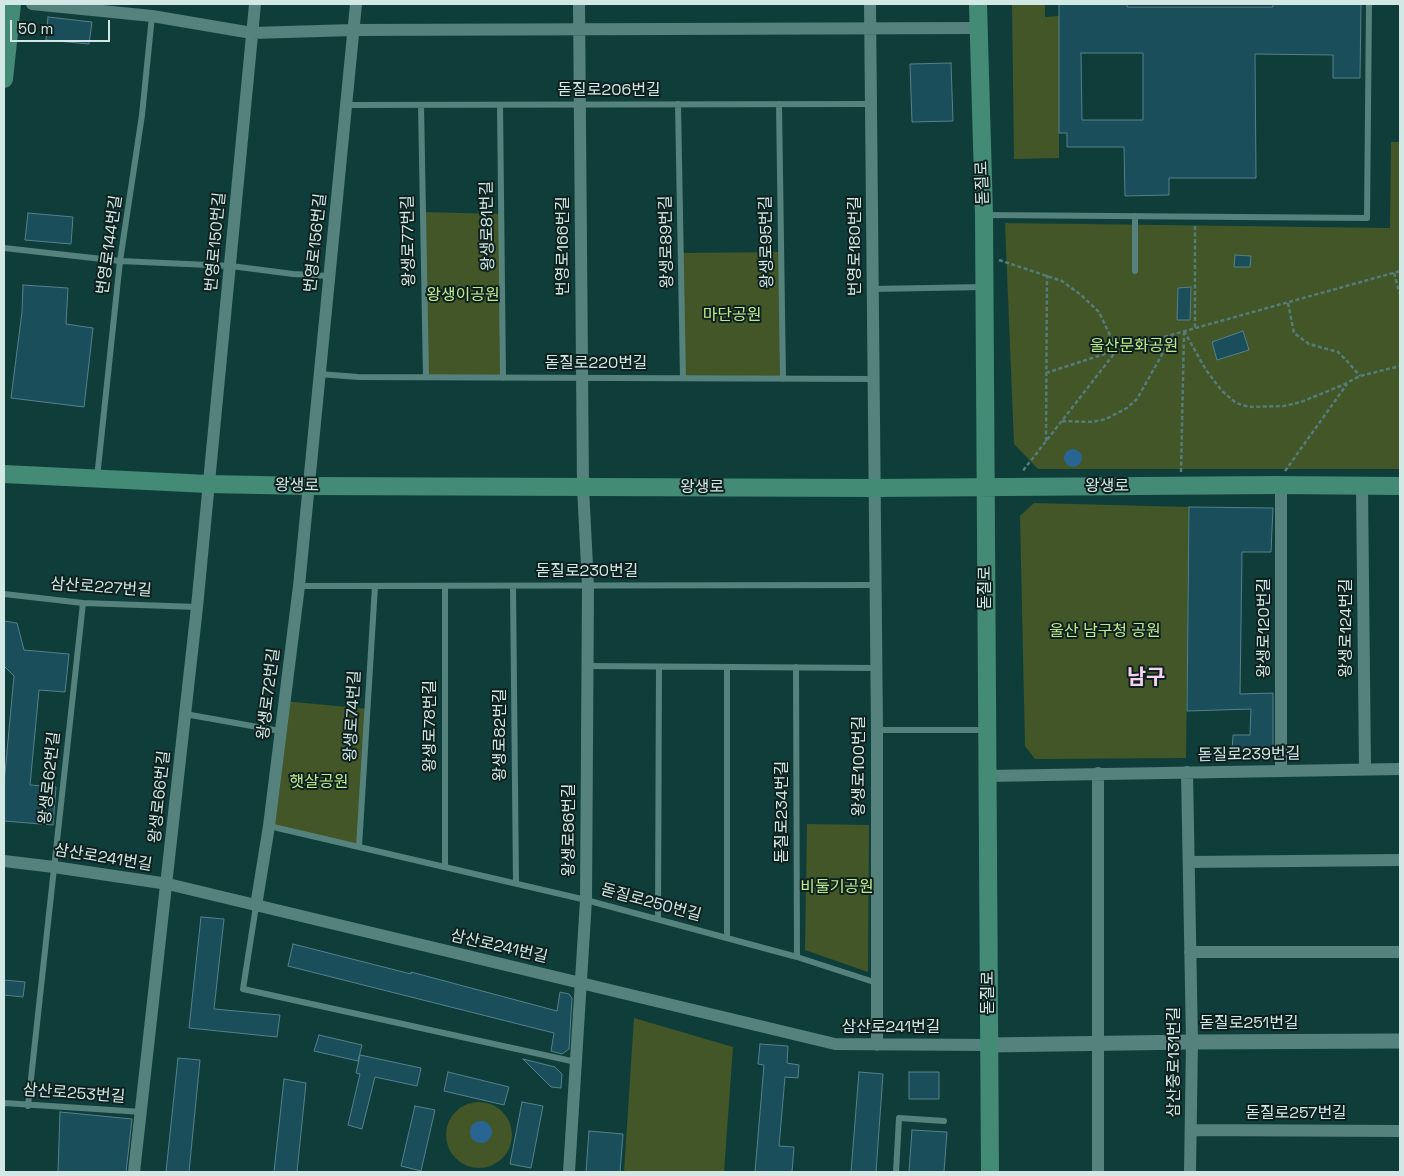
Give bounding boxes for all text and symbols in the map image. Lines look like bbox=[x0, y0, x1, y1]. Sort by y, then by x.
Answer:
scale bar bbox=[12, 10, 112, 42]
text: 50 m bbox=[18, 19, 53, 38]
street label: 돋질로206번길 bbox=[557, 81, 661, 101]
street label: 돋질로 bbox=[973, 161, 993, 205]
street label: 왕생로81번길 bbox=[478, 181, 498, 271]
street label: 번영로150번길 bbox=[202, 191, 230, 293]
street label: 번영로156번길 bbox=[301, 192, 331, 294]
street label: 번영로144번길 bbox=[94, 194, 126, 296]
street label: 왕생로77번길 bbox=[399, 195, 419, 287]
street label: 왕생로89번길 bbox=[657, 195, 677, 289]
street label: 왕생로95번길 bbox=[757, 195, 777, 289]
street label: 번영로166번길 bbox=[554, 196, 574, 296]
street label: 번영로180번길 bbox=[846, 196, 866, 296]
park label: 왕생이공원 bbox=[426, 286, 500, 306]
park label: 마단공원 bbox=[703, 306, 761, 326]
park label: 울산문화공원 bbox=[1090, 337, 1178, 357]
street label: 돋질로220번길 bbox=[544, 354, 648, 374]
street label: 왕생로 bbox=[275, 476, 319, 496]
street label: 왕생로 bbox=[1085, 477, 1129, 497]
street label: 왕생로 bbox=[680, 478, 724, 498]
street label: 돋질로230번길 bbox=[535, 562, 639, 582]
street label: 돋질로 bbox=[976, 566, 996, 610]
street label: 삼산로227번길 bbox=[50, 575, 152, 601]
street label: 왕생로120번길 bbox=[1255, 578, 1275, 678]
street label: 왕생로124번길 bbox=[1337, 578, 1357, 678]
park label: 울산 남구청 공원 bbox=[1049, 622, 1161, 642]
street label: 왕생로72번길 bbox=[254, 647, 284, 741]
district label: 남구 bbox=[1127, 665, 1165, 691]
street label: 왕생로74번길 bbox=[341, 670, 365, 762]
street label: 왕생로78번길 bbox=[421, 680, 441, 772]
street label: 왕생로82번길 bbox=[491, 688, 511, 782]
street label: 왕생로100번길 bbox=[850, 716, 870, 816]
street label: 왕생로62번길 bbox=[36, 731, 64, 825]
street label: 돋질로239번길 bbox=[1198, 745, 1300, 765]
street label: 왕생로66번길 bbox=[146, 750, 174, 844]
street label: 돋질로234번길 bbox=[773, 761, 793, 863]
park label: 햇살공원 bbox=[290, 773, 348, 793]
street label: 왕생로86번길 bbox=[560, 783, 580, 877]
street label: 삼산로241번길 bbox=[53, 841, 153, 875]
park label: 비둘기공원 bbox=[800, 878, 874, 898]
street label: 돋질로250번길 bbox=[599, 880, 703, 926]
street label: 삼산로241번길 bbox=[449, 927, 549, 967]
street label: 돋질로 bbox=[979, 971, 999, 1015]
street label: 삼산중로131번길 bbox=[1165, 1006, 1185, 1118]
street label: 돋질로251번길 bbox=[1199, 1014, 1299, 1034]
street label: 삼산로241번길 bbox=[841, 1018, 941, 1038]
street label: 삼산로253번길 bbox=[22, 1081, 126, 1107]
street label: 돋질로257번길 bbox=[1245, 1104, 1347, 1124]

